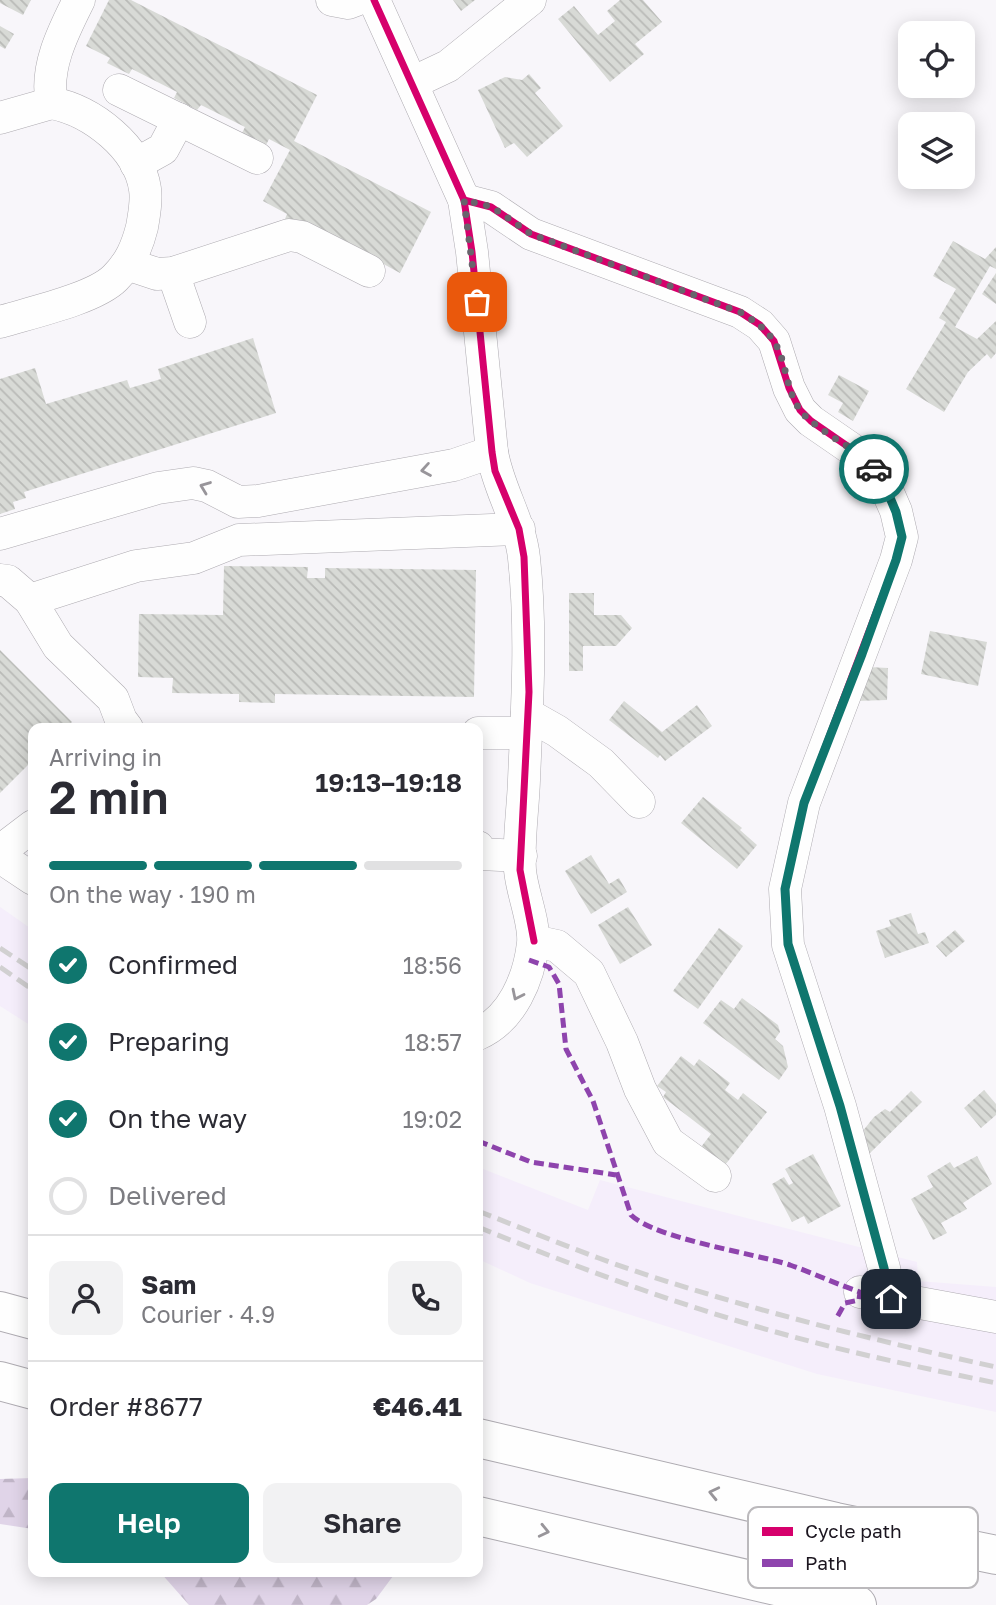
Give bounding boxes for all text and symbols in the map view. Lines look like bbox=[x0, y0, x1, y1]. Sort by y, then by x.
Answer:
map controls bbox=[898, 21, 975, 189]
button: locate bbox=[898, 21, 975, 98]
button: layers bbox=[898, 112, 975, 189]
pin bbox=[447, 272, 507, 332]
icon: bag bbox=[458, 283, 496, 321]
courier bbox=[839, 434, 909, 504]
icon: car bbox=[855, 450, 893, 488]
one-way arrow bbox=[420, 462, 432, 477]
one-way arrow bbox=[200, 482, 212, 496]
text: Arriving in bbox=[49, 743, 162, 771]
text: 19:13–19:18 bbox=[315, 767, 462, 798]
text: 2 min bbox=[49, 769, 169, 824]
text: On the way · 190 m bbox=[49, 880, 256, 908]
icon: check bbox=[49, 946, 87, 984]
text: Confirmed bbox=[108, 949, 238, 980]
text: 18:56 bbox=[403, 951, 462, 979]
one-way arrow bbox=[511, 988, 525, 1000]
icon: check bbox=[49, 1023, 87, 1061]
text: Preparing bbox=[108, 1026, 230, 1057]
text: 18:57 bbox=[404, 1028, 462, 1056]
icon: check bbox=[49, 1100, 87, 1138]
text: On the way bbox=[108, 1103, 247, 1134]
text: 19:02 bbox=[402, 1105, 462, 1133]
text: Delivered bbox=[108, 1180, 227, 1211]
button: person bbox=[49, 1261, 123, 1335]
button: phone bbox=[388, 1261, 462, 1335]
text: Sam bbox=[141, 1269, 196, 1300]
pin bbox=[861, 1269, 921, 1329]
icon: home bbox=[872, 1280, 910, 1318]
text: Courier · 4.9 bbox=[141, 1300, 275, 1328]
text: Order #8677 bbox=[49, 1391, 203, 1422]
text: €46.41 bbox=[373, 1391, 462, 1422]
button: Help bbox=[49, 1483, 249, 1563]
button: Share bbox=[263, 1483, 462, 1563]
one-way arrow bbox=[708, 1487, 720, 1502]
legend bbox=[748, 1507, 978, 1588]
text: Cycle path bbox=[805, 1519, 902, 1542]
one-way arrow bbox=[538, 1523, 550, 1538]
text: Path bbox=[805, 1551, 847, 1574]

